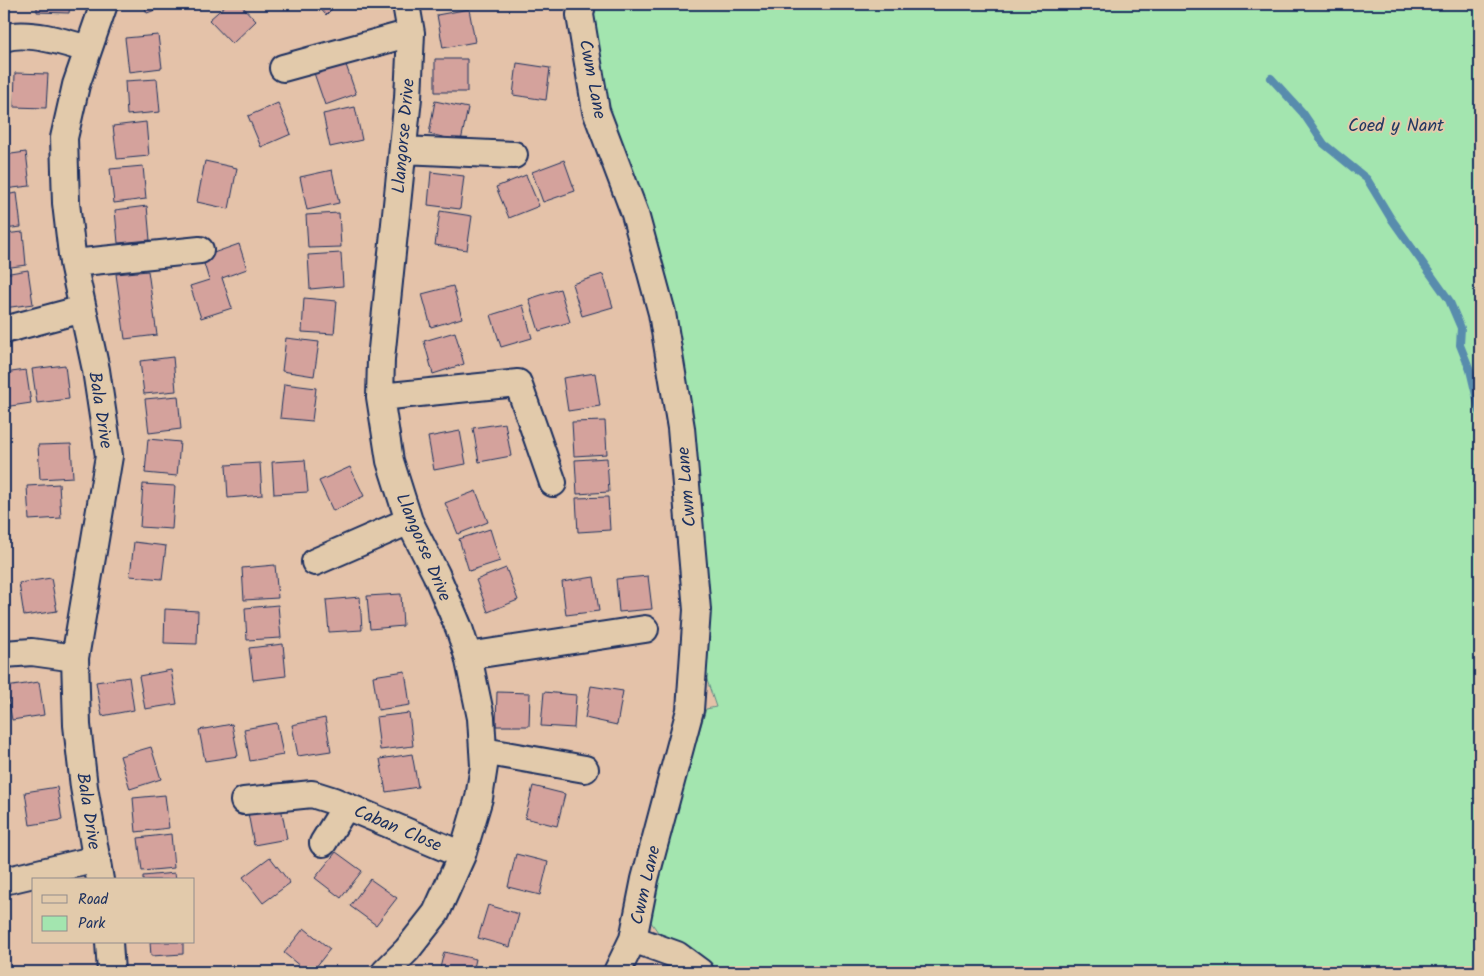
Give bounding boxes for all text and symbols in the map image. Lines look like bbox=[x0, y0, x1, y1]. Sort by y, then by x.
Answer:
street label: Cwm Lane bbox=[570, 37, 613, 122]
street label: Llangorse Drive bbox=[385, 77, 424, 195]
park label: Coed y Nant bbox=[1348, 112, 1445, 141]
street label: Bala Drive bbox=[79, 370, 120, 451]
street label: Cwm Lane bbox=[670, 446, 705, 528]
street label: Llangorse Drive bbox=[387, 489, 459, 606]
street label: Bala Drive bbox=[67, 771, 108, 852]
street label: Caban Close bbox=[349, 798, 446, 861]
street label: Cwm Lane bbox=[623, 843, 670, 928]
legend bbox=[32, 878, 195, 944]
text: Road bbox=[78, 888, 109, 912]
text: Park bbox=[78, 912, 106, 936]

